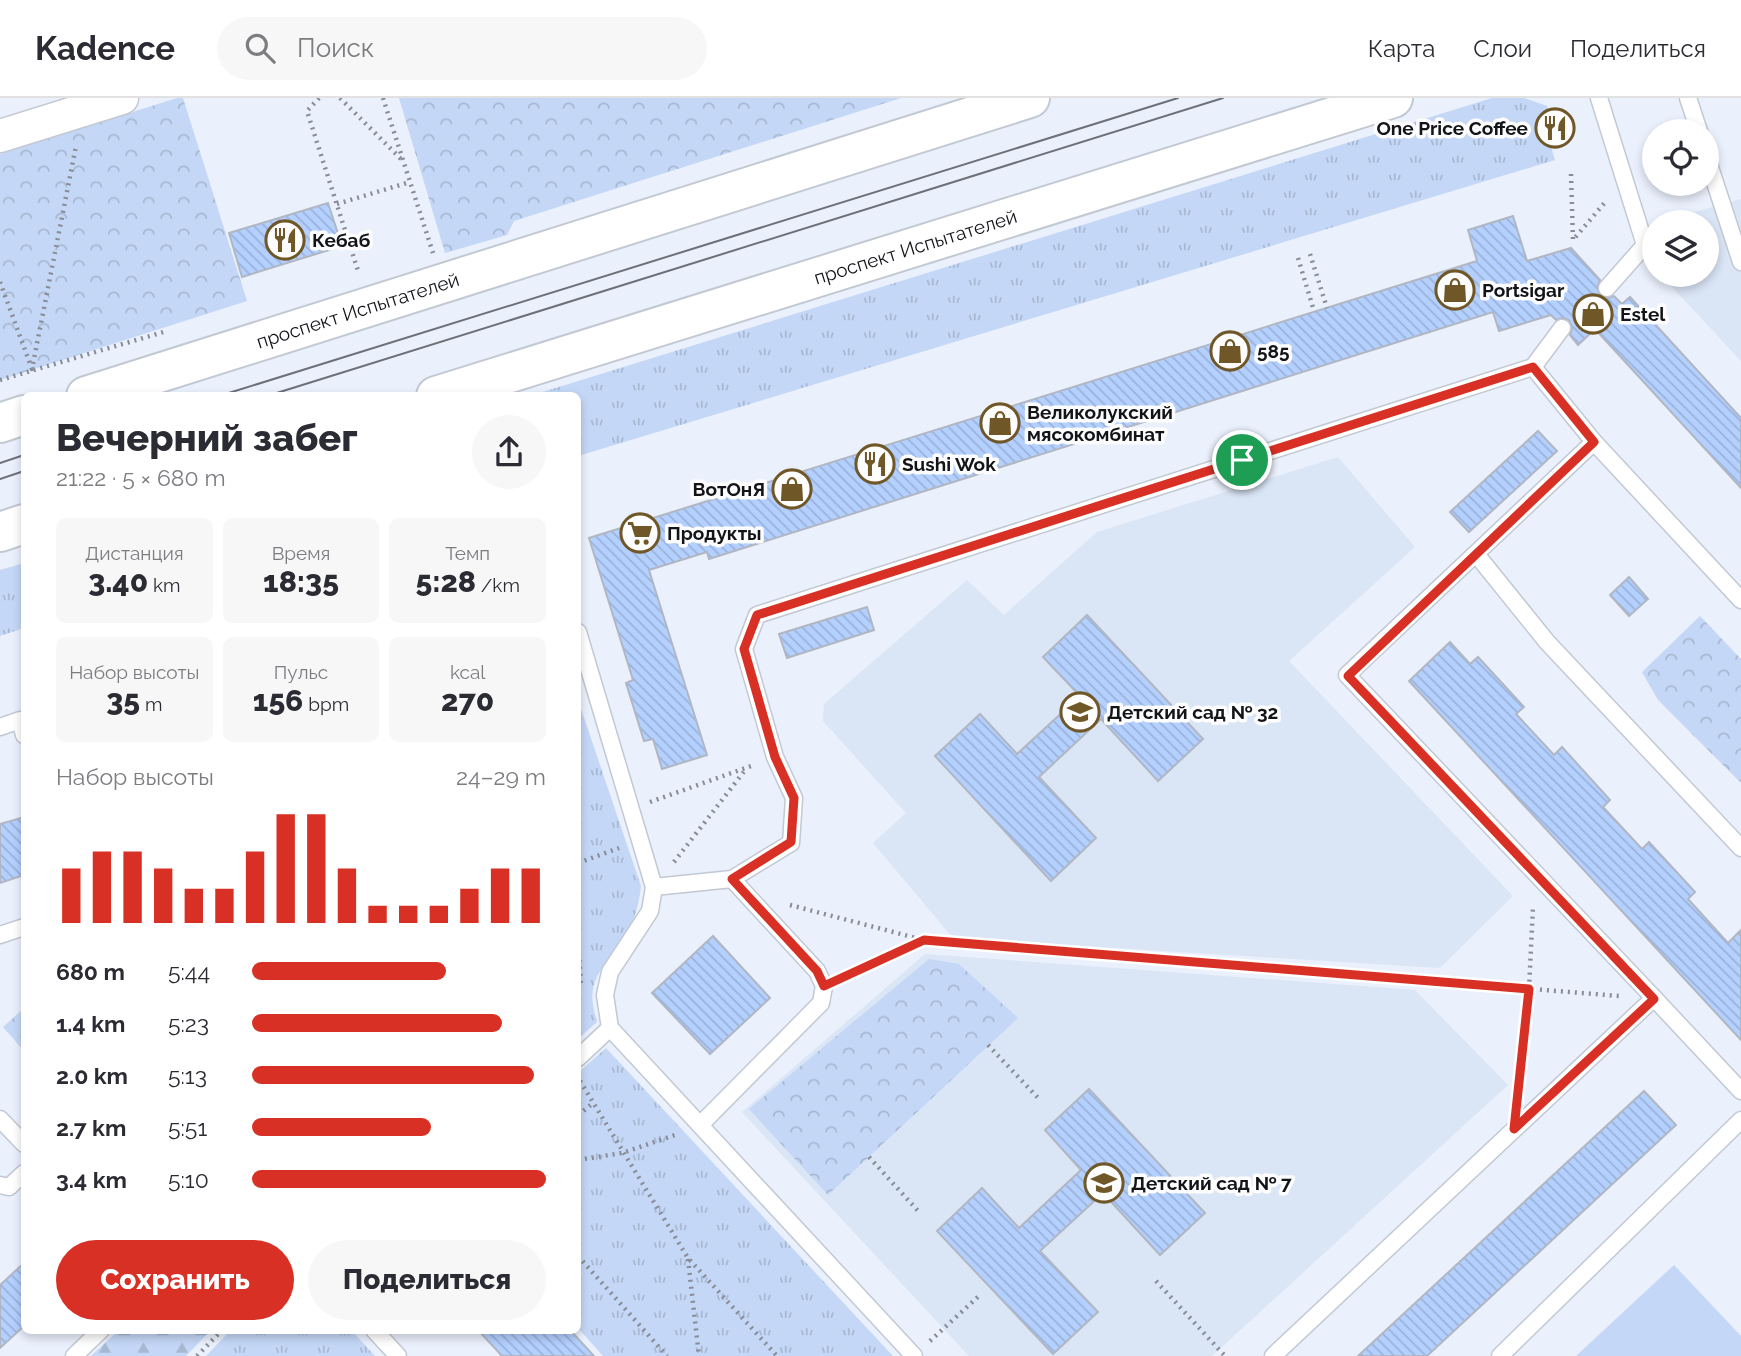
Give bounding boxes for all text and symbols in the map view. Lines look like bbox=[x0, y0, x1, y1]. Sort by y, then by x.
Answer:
search box bbox=[217, 17, 707, 80]
text: Kadence bbox=[35, 29, 175, 68]
icon: search bbox=[241, 29, 279, 67]
text: Поиск bbox=[297, 33, 374, 63]
text: Карта bbox=[1368, 34, 1435, 63]
text: Слои bbox=[1473, 34, 1532, 63]
text: Поделиться bbox=[1570, 34, 1706, 63]
restaurant icon: One Price Coffee bbox=[1534, 107, 1576, 149]
place label: One Price Coffee bbox=[1376, 117, 1528, 139]
map controls bbox=[1642, 119, 1719, 287]
button: locate bbox=[1642, 119, 1719, 196]
street label: проспект Испытателей bbox=[811, 205, 1019, 289]
button: layers bbox=[1642, 210, 1719, 287]
restaurant icon: Кебаб bbox=[264, 219, 306, 261]
place label: Кебаб bbox=[312, 229, 370, 251]
street label: проспект Испытателей bbox=[254, 268, 462, 353]
shop icon: Portsigar bbox=[1434, 269, 1476, 311]
place label: Portsigar bbox=[1482, 279, 1565, 301]
shop icon: Estel bbox=[1572, 293, 1614, 335]
place label: Estel bbox=[1620, 303, 1666, 325]
shop icon: 585 bbox=[1209, 330, 1251, 372]
place label: 585 bbox=[1257, 340, 1290, 362]
place label: Великолукский мясокомбинат bbox=[1027, 401, 1173, 445]
shop icon: Великолукский мясокомбинат bbox=[979, 402, 1021, 444]
text: Вечерний забег bbox=[56, 415, 358, 460]
button: share bbox=[472, 415, 546, 489]
pin bbox=[1212, 430, 1272, 490]
icon: arrive bbox=[1223, 441, 1261, 479]
restaurant icon: Sushi Wok bbox=[854, 443, 896, 485]
place label: Sushi Wok bbox=[902, 453, 996, 475]
text: 21:22 · 5 × 680 m bbox=[56, 464, 226, 491]
shop icon: ВотОнЯ bbox=[771, 468, 813, 510]
place label: ВотОнЯ bbox=[693, 478, 765, 500]
supermarket icon: Продукты bbox=[619, 512, 661, 554]
place label: Продукты bbox=[667, 522, 762, 544]
text: Дистанция bbox=[85, 542, 184, 564]
text: Время bbox=[272, 542, 330, 564]
text: Темп bbox=[445, 542, 490, 564]
text: 3.40 bbox=[88, 564, 148, 599]
text: 18:35 bbox=[263, 564, 339, 599]
text: 5:28 bbox=[415, 564, 476, 599]
text: km bbox=[148, 574, 181, 596]
text: /km bbox=[476, 574, 520, 596]
text: Набор высоты bbox=[69, 661, 200, 683]
text: Пульс bbox=[274, 661, 328, 683]
text: kcal bbox=[450, 661, 485, 683]
text: 35 bbox=[106, 683, 140, 718]
text: 156 bbox=[253, 683, 303, 718]
text: 270 bbox=[441, 683, 494, 718]
school or university icon: Детский сад № 32 bbox=[1059, 691, 1101, 733]
text: m bbox=[140, 693, 162, 715]
text: bpm bbox=[303, 693, 349, 715]
place label: Детский сад № 32 bbox=[1107, 701, 1278, 723]
text: Набор высоты bbox=[56, 763, 214, 790]
text: 24–29 m bbox=[456, 763, 546, 790]
text: 680 m bbox=[56, 958, 125, 985]
text: 5:44 bbox=[168, 958, 210, 985]
text: 1.4 km bbox=[56, 1010, 125, 1037]
text: 5:23 bbox=[168, 1010, 209, 1037]
text: 2.0 km bbox=[56, 1062, 128, 1089]
text: 5:13 bbox=[168, 1062, 207, 1089]
text: 2.7 km bbox=[56, 1114, 126, 1141]
text: 5:51 bbox=[168, 1114, 207, 1141]
school or university icon: Детский сад № 7 bbox=[1083, 1162, 1125, 1204]
text: 3.4 km bbox=[56, 1166, 127, 1193]
text: 5:10 bbox=[168, 1166, 209, 1193]
place label: Детский сад № 7 bbox=[1131, 1172, 1292, 1194]
button: Сохранить bbox=[56, 1240, 294, 1320]
button: Поделиться bbox=[308, 1240, 546, 1320]

